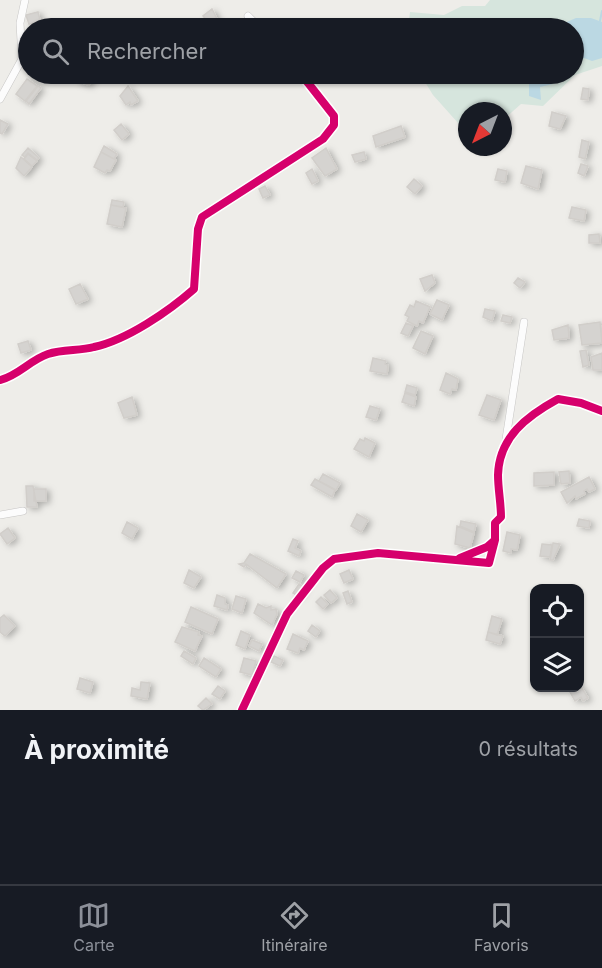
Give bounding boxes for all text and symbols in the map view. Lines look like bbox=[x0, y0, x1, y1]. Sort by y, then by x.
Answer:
search box bbox=[18, 18, 584, 84]
icon: search bbox=[39, 35, 72, 68]
text: Rechercher bbox=[87, 38, 207, 64]
north arrow bbox=[458, 102, 512, 156]
map controls bbox=[530, 584, 584, 692]
button: locate bbox=[530, 584, 584, 638]
button: layers bbox=[530, 638, 584, 692]
text: À proximité bbox=[24, 734, 169, 765]
text: 0 résultats bbox=[479, 737, 578, 761]
tab: Carte bbox=[73, 899, 115, 955]
tab: Itinéraire bbox=[261, 899, 328, 955]
tab: Favoris bbox=[474, 899, 529, 955]

